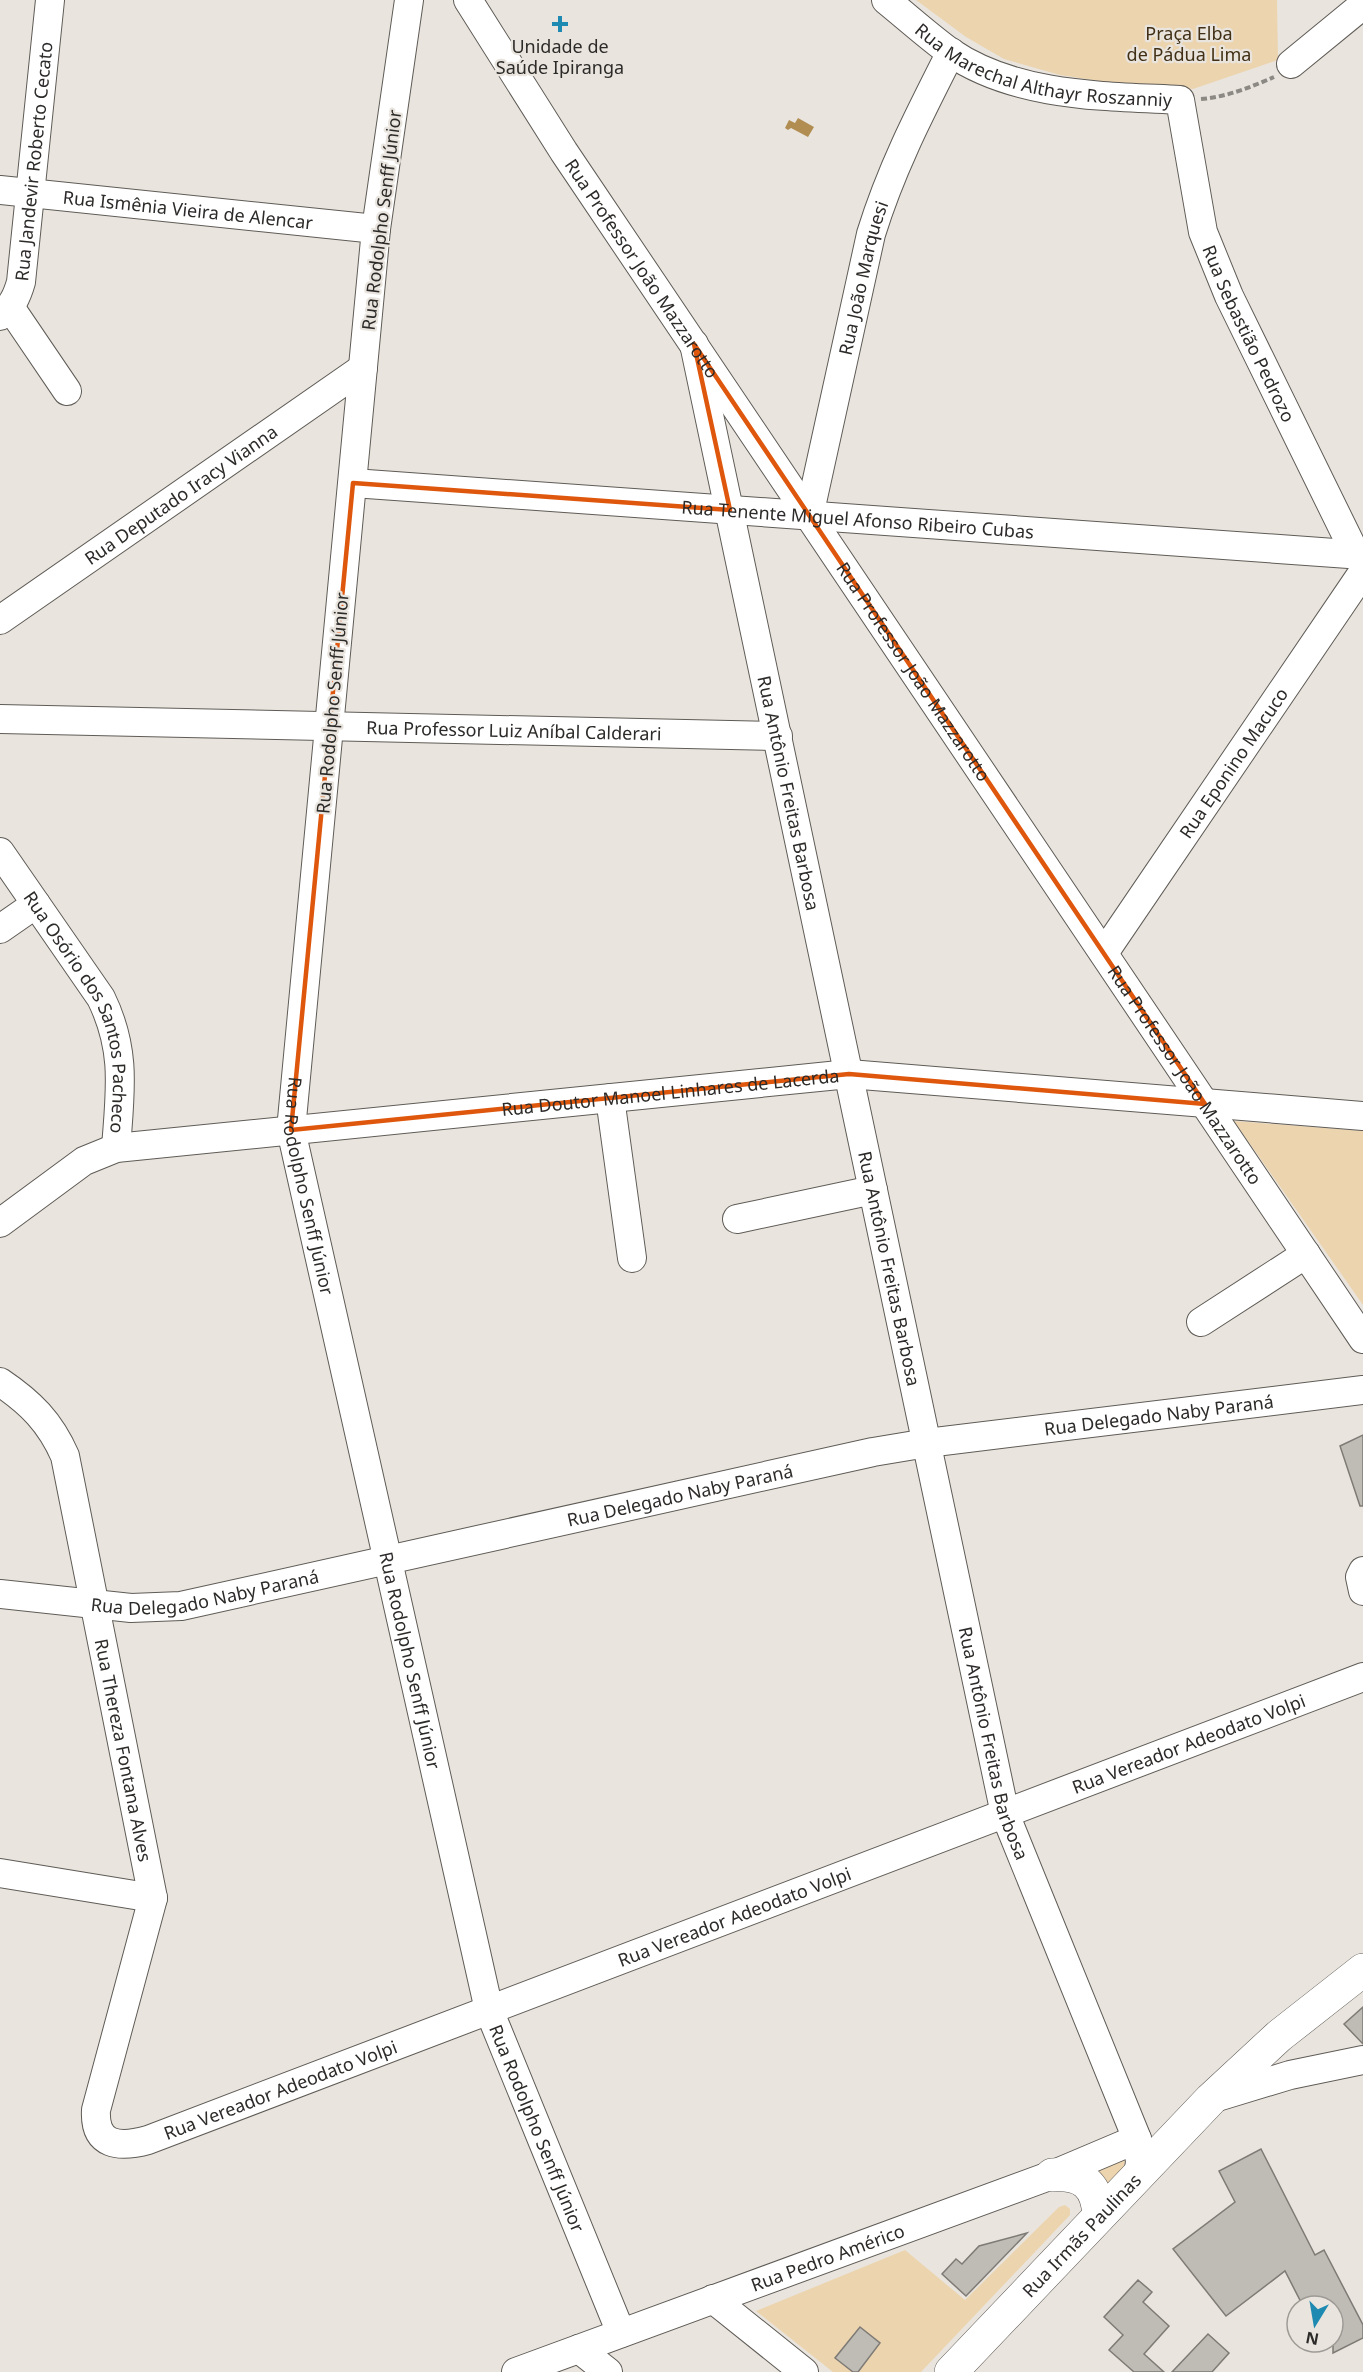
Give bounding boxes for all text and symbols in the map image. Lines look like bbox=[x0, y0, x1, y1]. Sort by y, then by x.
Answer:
marker: Unidade de Saúde Ipiranga bbox=[551, 15, 569, 33]
street label: Rua Marechal Althayr Roszanniy bbox=[910, 17, 1173, 112]
park label: Praça Elba de Pádua Lima bbox=[1127, 21, 1251, 66]
place label: Unidade de Saúde Ipiranga bbox=[496, 34, 624, 79]
street label: Rua Jandevir Roberto Cecato bbox=[9, 40, 58, 282]
street label: Rua Rodolpho Senff Júnior bbox=[356, 108, 407, 332]
street label: Rua Professor João Mazzarotto bbox=[560, 154, 725, 383]
street label: Rua Ismênia Vieira de Alencar bbox=[62, 185, 315, 234]
street label: Rua João Marquesi bbox=[833, 198, 893, 357]
street label: Rua Sebastião Pedrozo bbox=[1197, 241, 1301, 426]
street label: Rua Deputado Iracy Vianna bbox=[80, 419, 282, 570]
street label: Rua Tenente Miguel Afonso Ribeiro Cubas bbox=[681, 494, 1035, 544]
street label: Rua Professor João Mazzarotto bbox=[831, 557, 996, 786]
street label: Rua Rodolpho Senff Júnior bbox=[310, 591, 354, 815]
street label: Rua Antônio Freitas Barbosa bbox=[752, 673, 826, 913]
street label: Rua Eponino Macuco bbox=[1174, 683, 1293, 843]
street label: Rua Professor Luiz Aníbal Calderari bbox=[366, 715, 662, 745]
street label: Rua Osório dos Santos Pacheco bbox=[19, 886, 132, 1134]
street label: Rua Professor João Mazzarotto bbox=[1103, 960, 1267, 1189]
street label: Rua Doutor Manoel Linhares de Lacerda bbox=[500, 1063, 840, 1121]
street label: Rua Rodolpho Senff Júnior bbox=[278, 1076, 340, 1298]
street label: Rua Antônio Freitas Barbosa bbox=[853, 1149, 926, 1388]
street label: Rua Delegado Naby Paraná bbox=[1043, 1389, 1275, 1441]
street label: Rua Delegado Naby Paraná bbox=[565, 1458, 795, 1532]
street label: Rua Rodolpho Senff Júnior bbox=[374, 1549, 447, 1772]
street label: Rua Delegado Naby Paraná bbox=[90, 1564, 321, 1620]
street label: Rua Antônio Freitas Barbosa bbox=[954, 1624, 1034, 1863]
street label: Rua Thereza Fontana Alves bbox=[90, 1637, 157, 1864]
street label: Rua Vereador Adeodato Volpi bbox=[1068, 1688, 1309, 1799]
street label: Rua Vereador Adeodato Volpi bbox=[614, 1861, 854, 1972]
street label: Rua Rodolpho Senff Júnior bbox=[484, 2021, 591, 2236]
street label: Rua Vereador Adeodato Volpi bbox=[160, 2034, 400, 2145]
street label: Rua Irmãs Paulinas bbox=[1017, 2168, 1146, 2302]
street label: Rua Pedro Américo bbox=[747, 2218, 908, 2297]
north arrow bbox=[1285, 2294, 1345, 2354]
text: N bbox=[1304, 2327, 1321, 2351]

